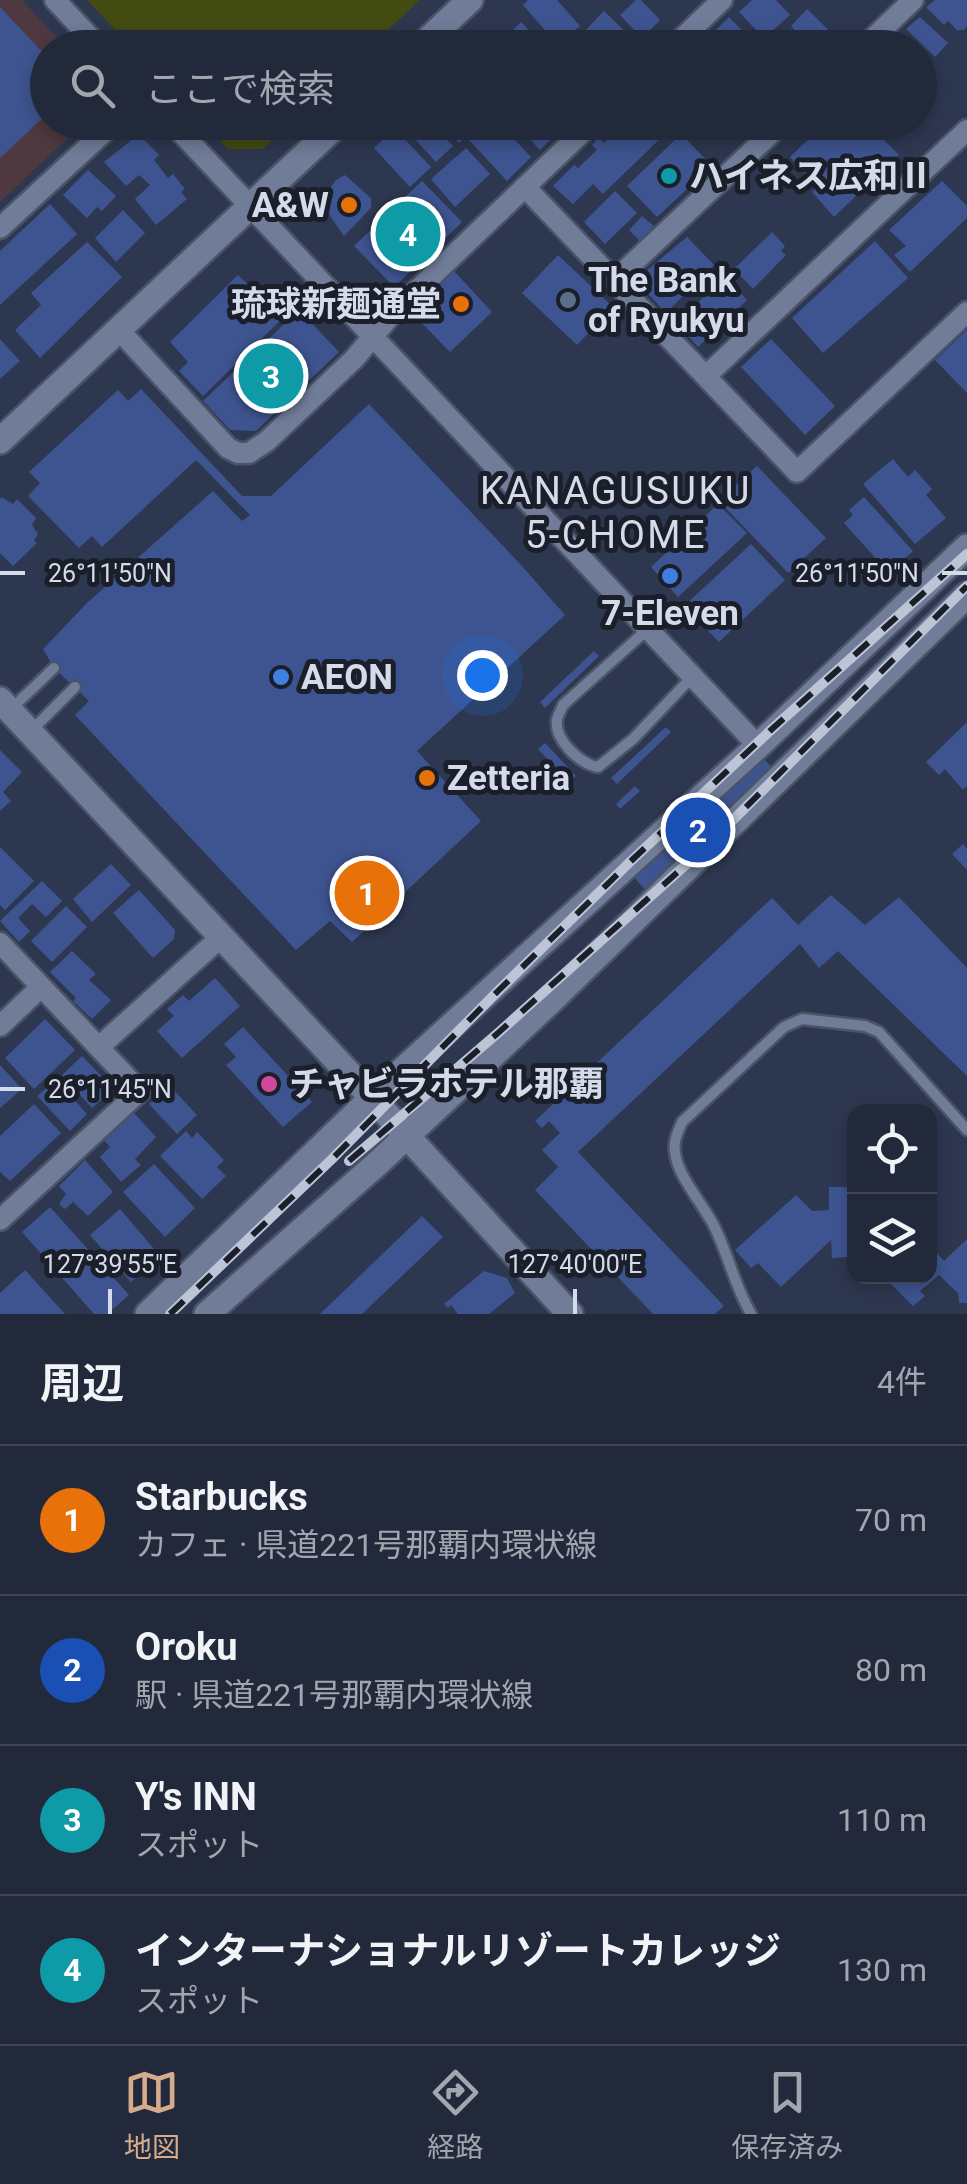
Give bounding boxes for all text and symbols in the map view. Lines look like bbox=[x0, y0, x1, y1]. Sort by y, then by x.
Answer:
search box bbox=[30, 30, 937, 140]
icon: search bbox=[65, 58, 120, 113]
text: ここで検索 bbox=[145, 67, 335, 111]
place label: ハイネス広和Ⅱ bbox=[689, 156, 933, 197]
marker: ハイネス広和Ⅱ bbox=[658, 165, 680, 187]
place label: A&W bbox=[252, 185, 329, 226]
marker: A&W bbox=[338, 194, 360, 216]
pin: 4 bbox=[376, 196, 440, 272]
place label: The Bank of Ryukyu bbox=[588, 260, 745, 341]
place label: 琉球新麺通堂 bbox=[231, 284, 441, 325]
marker: The Bank of Ryukyu bbox=[557, 289, 579, 311]
marker: 琉球新麺通堂 bbox=[450, 293, 472, 315]
pin: 3 bbox=[238, 338, 304, 414]
district label: KANAGUSUKU 5-CHOME bbox=[480, 469, 752, 557]
text: 26°11'50"N bbox=[48, 559, 172, 588]
text: 26°11'50"N bbox=[795, 559, 919, 588]
marker: 7-Eleven bbox=[659, 565, 681, 587]
place label: 7-Eleven bbox=[601, 593, 739, 634]
your location bbox=[457, 650, 508, 701]
place label: AEON bbox=[301, 657, 393, 698]
marker: AEON bbox=[270, 666, 292, 688]
place label: Zetteria bbox=[447, 758, 570, 799]
marker: Zetteria bbox=[416, 767, 438, 789]
pin: 2 bbox=[666, 792, 730, 868]
pin: 1 bbox=[334, 856, 400, 930]
place label: チャビラホテル那覇 bbox=[289, 1064, 604, 1105]
marker: チャビラホテル那覇 bbox=[258, 1073, 280, 1095]
text: 26°11'45"N bbox=[48, 1075, 172, 1104]
map controls bbox=[847, 1104, 937, 1284]
button: locate bbox=[847, 1104, 937, 1194]
button: layers bbox=[847, 1194, 937, 1284]
text: 127°39'55"E bbox=[43, 1250, 177, 1279]
text: 127°40'00"E bbox=[508, 1250, 642, 1279]
text: 周辺 bbox=[40, 1359, 124, 1408]
text: 4件 bbox=[877, 1363, 927, 1401]
text: Starbucks bbox=[135, 1475, 308, 1519]
text: 1 bbox=[63, 1501, 82, 1539]
text: 70 m bbox=[855, 1501, 927, 1539]
text: カフェ · 県道221号那覇内環状線 bbox=[135, 1526, 597, 1564]
text: Oroku bbox=[135, 1625, 238, 1669]
text: 2 bbox=[63, 1651, 82, 1689]
text: 80 m bbox=[855, 1651, 927, 1689]
text: 駅 · 県道221号那覇内環状線 bbox=[135, 1676, 533, 1714]
text: Y's INN bbox=[135, 1775, 257, 1819]
text: 3 bbox=[63, 1801, 82, 1839]
text: 110 m bbox=[837, 1801, 927, 1839]
text: スポット bbox=[135, 1826, 263, 1864]
text: インターナショナルリゾートカレッジ bbox=[135, 1929, 781, 1973]
text: 4 bbox=[63, 1951, 82, 1989]
text: 130 m bbox=[837, 1951, 927, 1989]
text: スポット bbox=[135, 1982, 263, 2020]
tab: 地図 bbox=[124, 2065, 180, 2165]
tab: 経路 bbox=[427, 2065, 483, 2165]
tab: 保存済み bbox=[731, 2065, 843, 2165]

